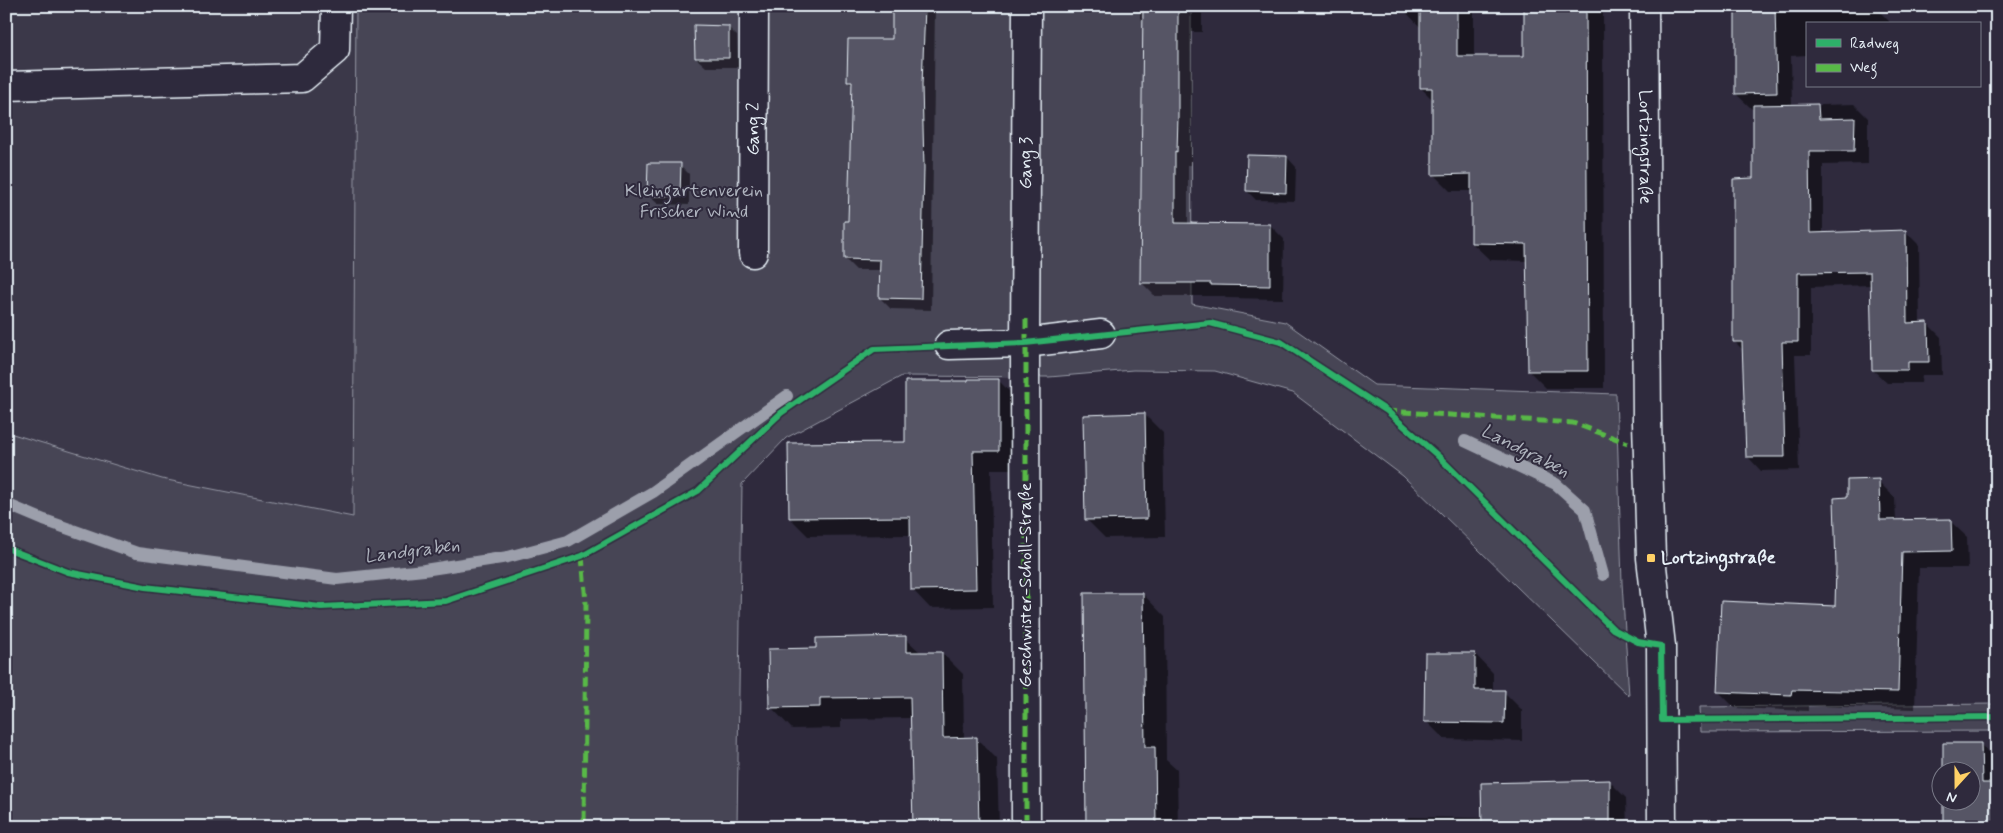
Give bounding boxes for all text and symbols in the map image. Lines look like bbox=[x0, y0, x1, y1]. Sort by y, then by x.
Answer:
legend bbox=[1806, 22, 1980, 88]
text: Radweg bbox=[1850, 34, 1899, 54]
text: Weg bbox=[1850, 58, 1877, 79]
street label: Lortzingstraße bbox=[1632, 90, 1657, 205]
street label: Gang 2 bbox=[741, 102, 767, 156]
street label: Gang 3 bbox=[1014, 137, 1039, 189]
park label: Kleingartenverein Frischer Wind bbox=[625, 179, 763, 224]
water label: Landgraben bbox=[1477, 418, 1573, 484]
street label: Geschwister-Scholl-Straße bbox=[1014, 482, 1038, 688]
water label: Landgraben bbox=[363, 533, 461, 569]
place label: Lortzingstraße bbox=[1661, 546, 1776, 572]
marker: Lortzingstraße bbox=[1645, 552, 1657, 564]
north arrow bbox=[1930, 760, 1980, 810]
text: N bbox=[1944, 787, 1959, 807]

